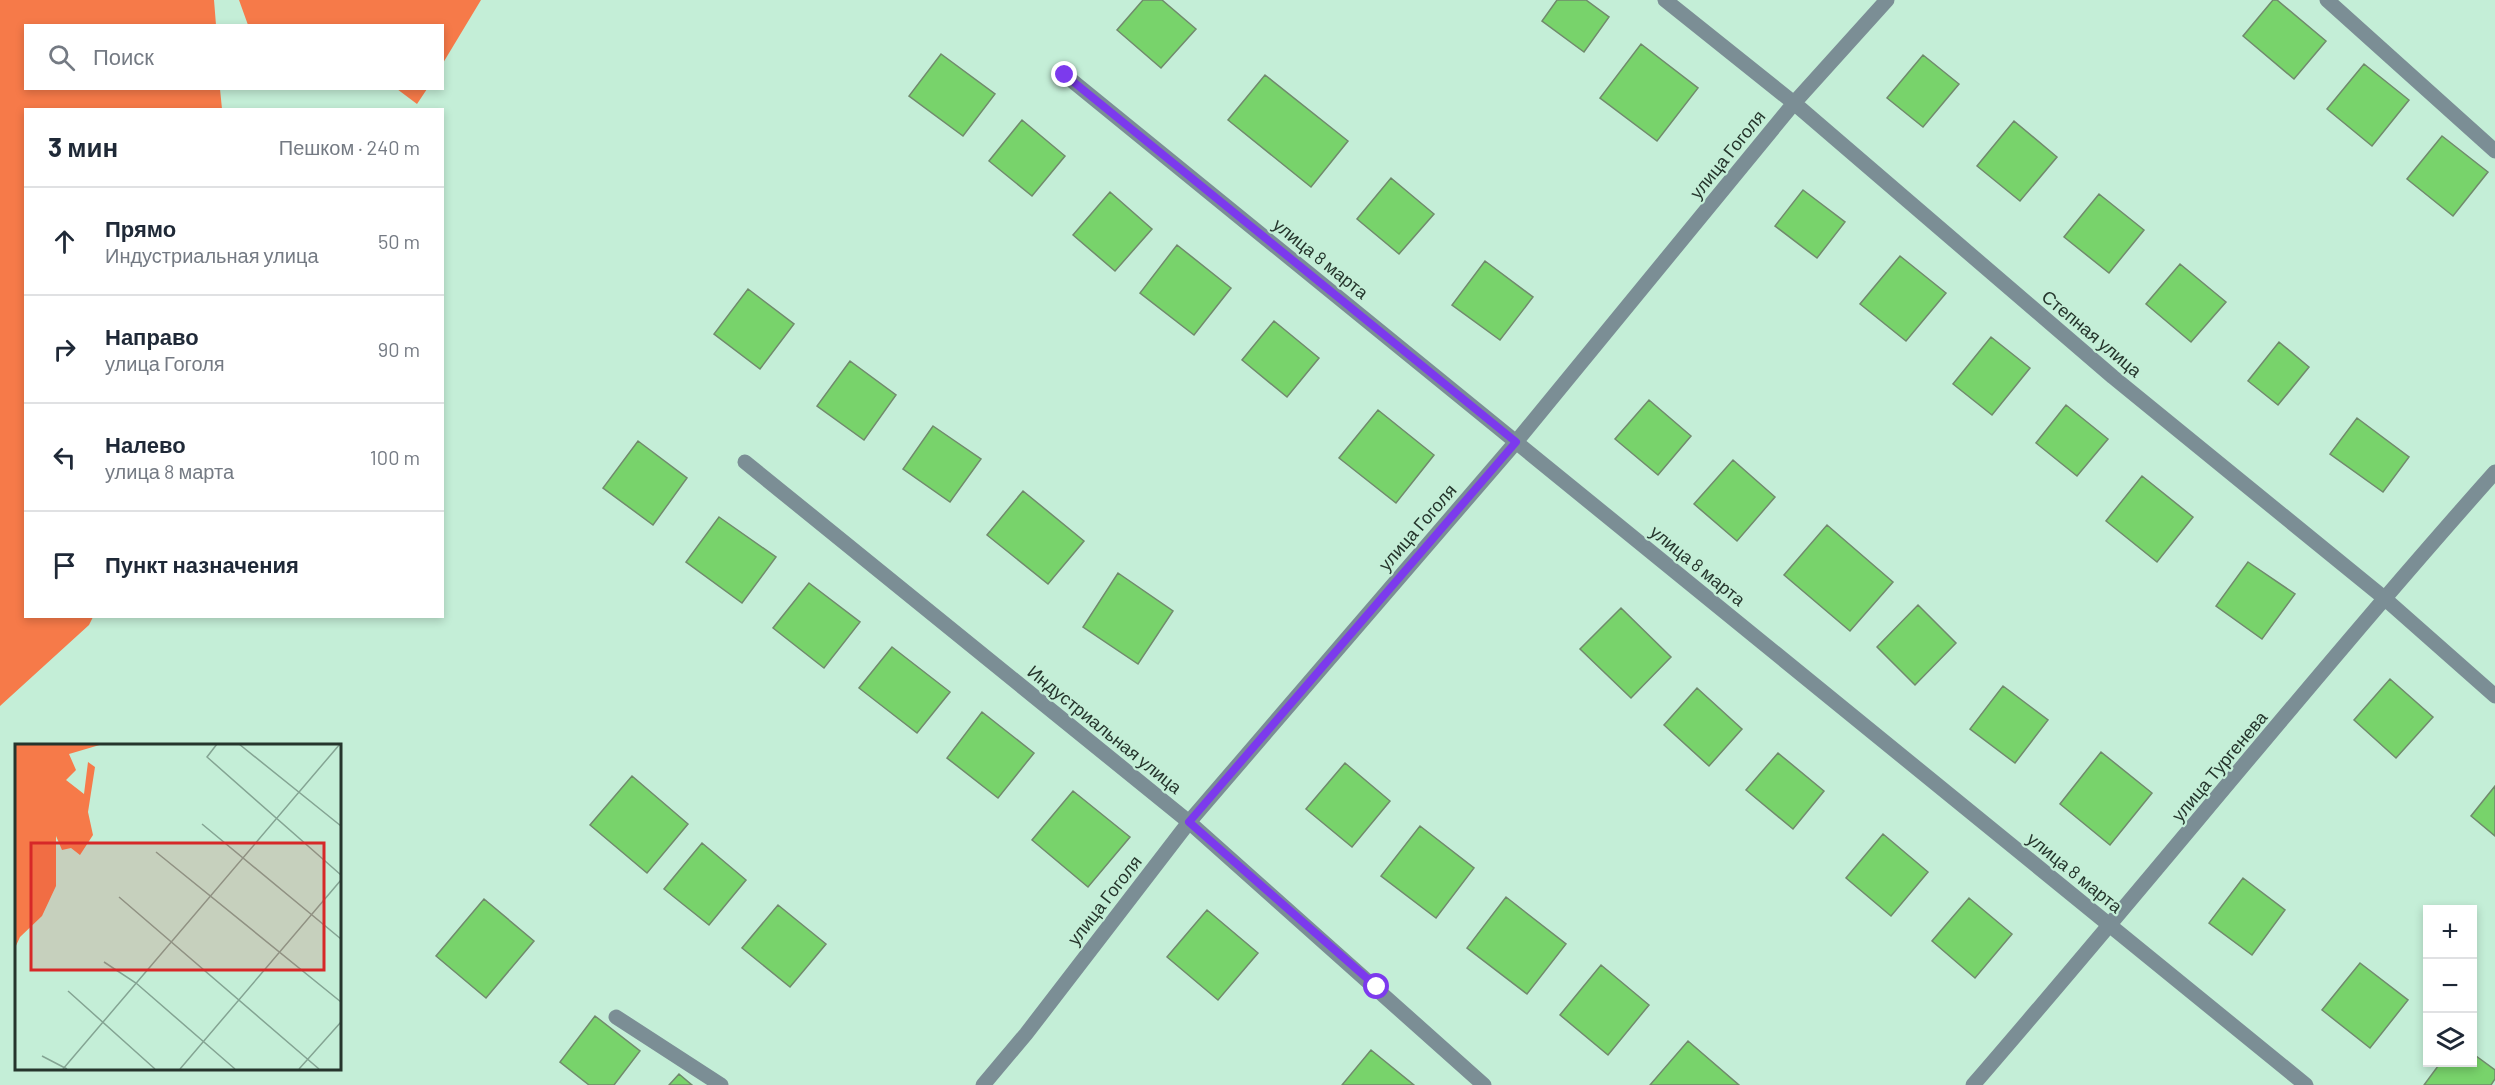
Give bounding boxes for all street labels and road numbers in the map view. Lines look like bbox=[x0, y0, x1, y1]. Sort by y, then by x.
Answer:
street label: улица Гоголя bbox=[1685, 105, 1769, 203]
street label: улица 8 марта bbox=[1269, 213, 1374, 304]
street label: Степная улица bbox=[2038, 285, 2147, 382]
street label: улица Гоголя bbox=[1373, 479, 1461, 575]
street label: улица 8 марта bbox=[1646, 520, 1751, 611]
street label: Индустриальная улица bbox=[1023, 660, 1187, 799]
street label: улица Тургенева bbox=[2166, 706, 2272, 826]
street label: улица 8 марта bbox=[2023, 827, 2128, 918]
street label: улица Гоголя bbox=[1062, 851, 1146, 949]

